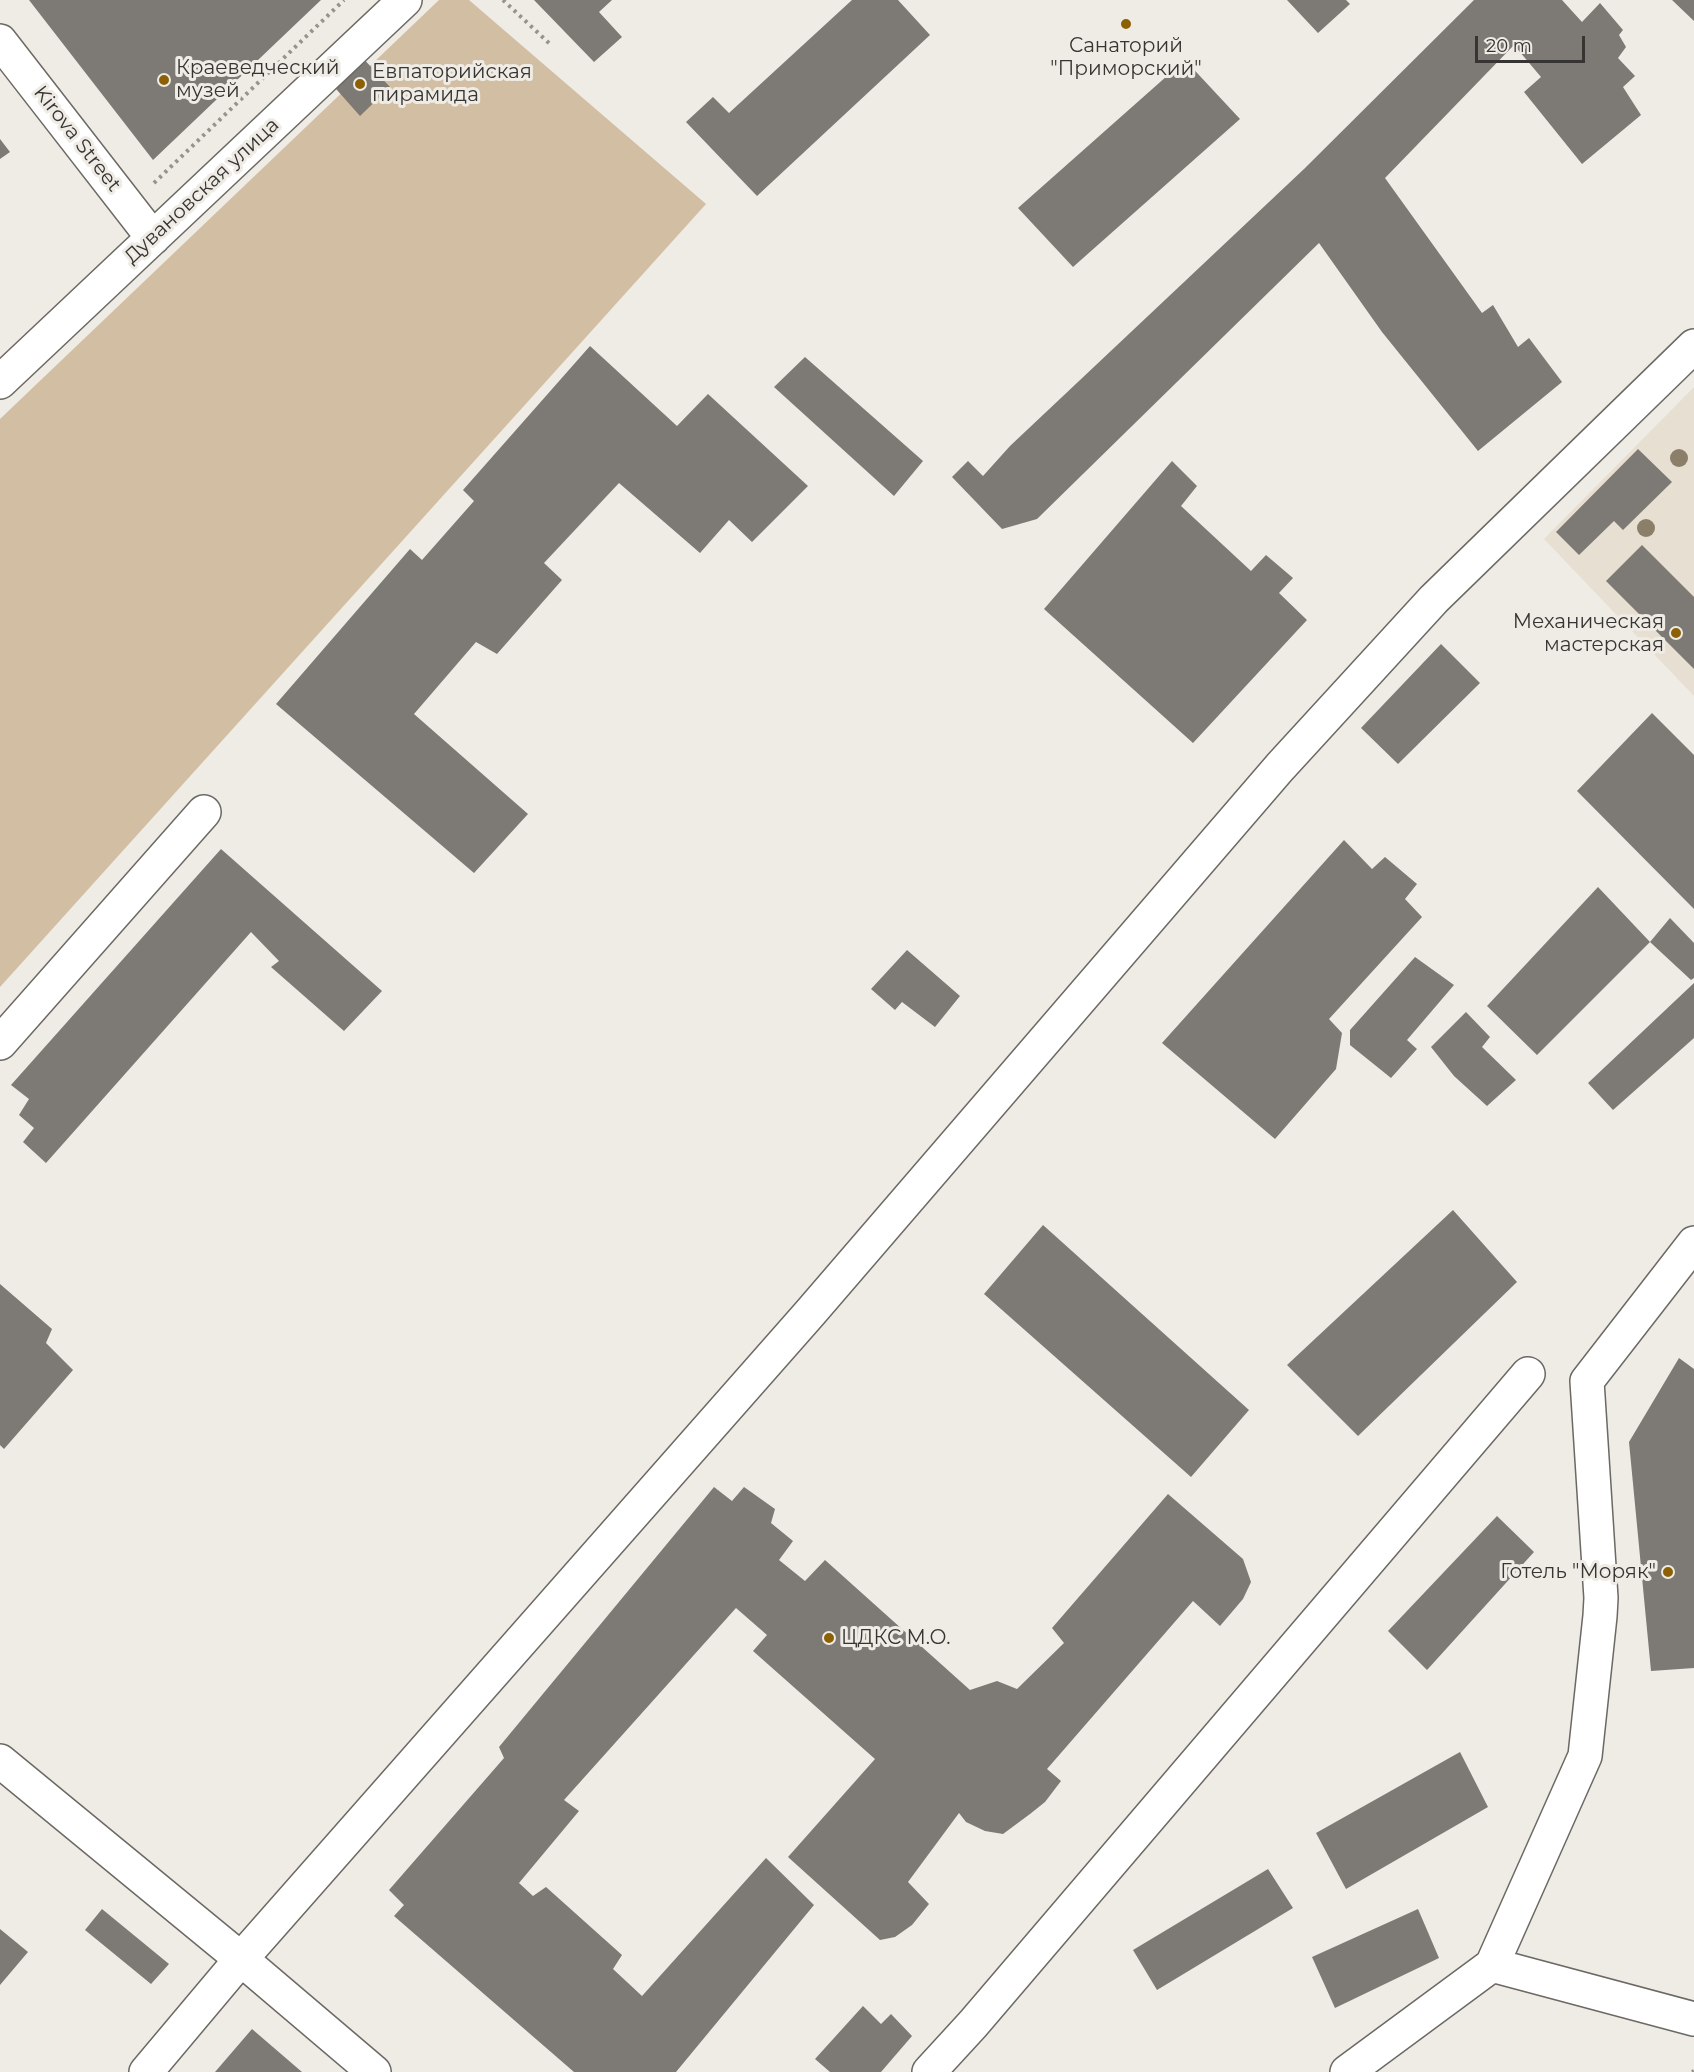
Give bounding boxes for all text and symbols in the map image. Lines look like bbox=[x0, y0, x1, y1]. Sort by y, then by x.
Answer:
marker: Санаторий "Приморский" bbox=[1119, 17, 1133, 31]
scale bar bbox=[1478, 24, 1588, 62]
place label: Санаторий "Приморский" bbox=[1050, 34, 1202, 81]
text: 20 m bbox=[1486, 35, 1532, 57]
place label: Краеведческий музей bbox=[176, 56, 340, 103]
place label: Евпаторийская пирамида bbox=[372, 60, 532, 107]
marker: Краеведческий музей bbox=[157, 73, 171, 87]
marker: Евпаторийская пирамида bbox=[353, 77, 367, 91]
street label: Kirova Street bbox=[28, 81, 126, 197]
street label: Дувановская улица bbox=[120, 113, 284, 269]
place label: Механическая мастерская bbox=[1513, 610, 1664, 657]
marker: Механическая мастерская bbox=[1669, 626, 1683, 640]
place label: Готель "Моряк" bbox=[1500, 1560, 1656, 1584]
marker: Готель "Моряк" bbox=[1661, 1565, 1675, 1579]
place label: ЦДКС М.О. bbox=[841, 1626, 950, 1650]
marker: ЦДКС М.О. bbox=[822, 1631, 836, 1645]

